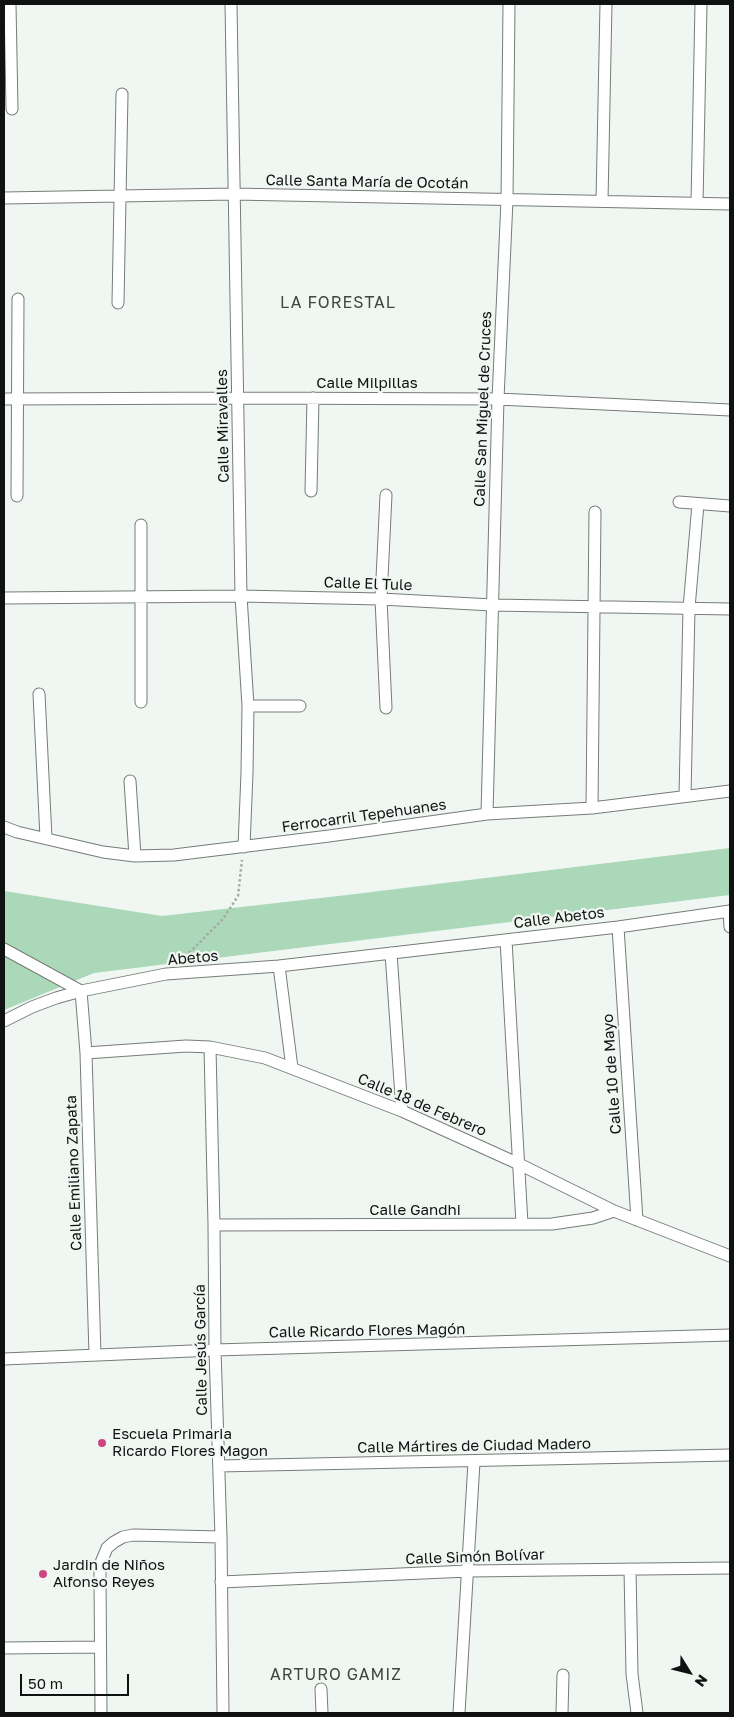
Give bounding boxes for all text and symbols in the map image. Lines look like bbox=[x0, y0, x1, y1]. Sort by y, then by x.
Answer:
street label: Calle Santa María de Ocotán bbox=[265, 171, 469, 193]
district label: LA FORESTAL bbox=[279, 293, 397, 313]
street label: Calle San Miguel de Cruces bbox=[471, 311, 495, 507]
street label: Calle Miravalles bbox=[213, 369, 233, 483]
street label: Calle Milpillas bbox=[316, 374, 418, 392]
street label: Calle El Tule bbox=[323, 573, 413, 595]
street label: Ferrocarril Tepehuanes bbox=[280, 796, 448, 836]
street label: Calle Abetos bbox=[512, 903, 606, 933]
street label: Abetos bbox=[167, 947, 219, 969]
street label: Calle 10 de Mayo bbox=[599, 1013, 625, 1135]
street label: Calle 18 de Febrero bbox=[355, 1070, 489, 1140]
street label: Calle Emiliano Zapata bbox=[62, 1095, 86, 1251]
street label: Calle Gandhi bbox=[369, 1201, 461, 1219]
street label: Calle Jesús García bbox=[191, 1284, 211, 1416]
street label: Calle Ricardo Flores Magón bbox=[269, 1320, 465, 1342]
place label: Escuela Primaria Ricardo Flores Magon bbox=[112, 1425, 268, 1460]
street label: Calle Mártires de Ciudad Madero bbox=[357, 1435, 591, 1457]
marker: Escuela Primaria Ricardo Flores Magon bbox=[96, 1437, 108, 1449]
street label: Calle Simón Bolívar bbox=[405, 1546, 545, 1568]
place label: Jardin de Niños Alfonso Reyes bbox=[53, 1556, 165, 1591]
marker: Jardin de Niños Alfonso Reyes bbox=[37, 1568, 49, 1580]
north arrow bbox=[664, 1647, 714, 1697]
scale bar bbox=[22, 1664, 131, 1696]
district label: ARTURO GAMIZ bbox=[269, 1665, 403, 1685]
text: N bbox=[692, 1672, 712, 1690]
text: 50 m bbox=[28, 1674, 63, 1692]

